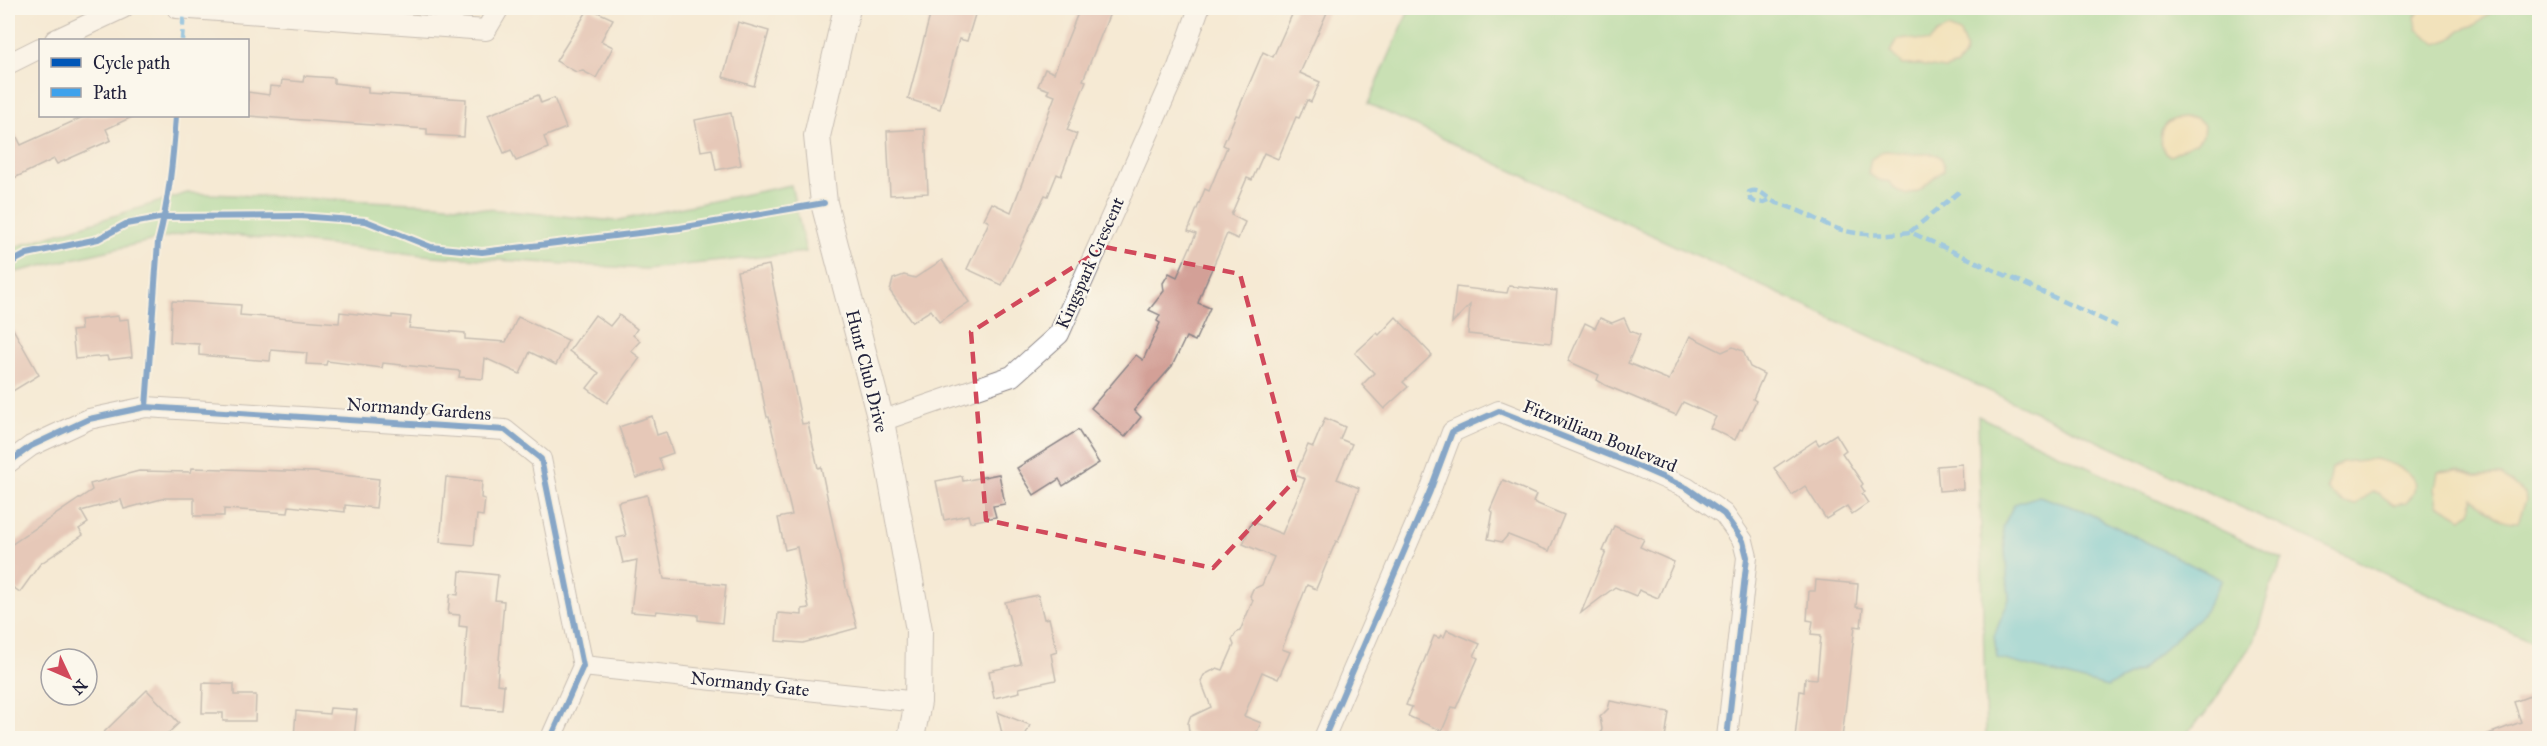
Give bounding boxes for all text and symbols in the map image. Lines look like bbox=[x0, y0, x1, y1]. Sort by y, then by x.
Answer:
legend bbox=[39, 39, 249, 117]
text: Cycle path bbox=[93, 52, 170, 74]
text: Path bbox=[93, 82, 127, 104]
street label: Kingspark Crescent bbox=[1051, 193, 1130, 333]
street label: Hunt Club Drive bbox=[841, 307, 893, 435]
street label: Normandy Gardens bbox=[346, 393, 492, 425]
street label: Fitzwilliam Boulevard bbox=[1520, 395, 1680, 477]
north arrow bbox=[39, 647, 99, 707]
street label: Normandy Gate bbox=[690, 667, 810, 701]
text: N bbox=[68, 676, 91, 699]

